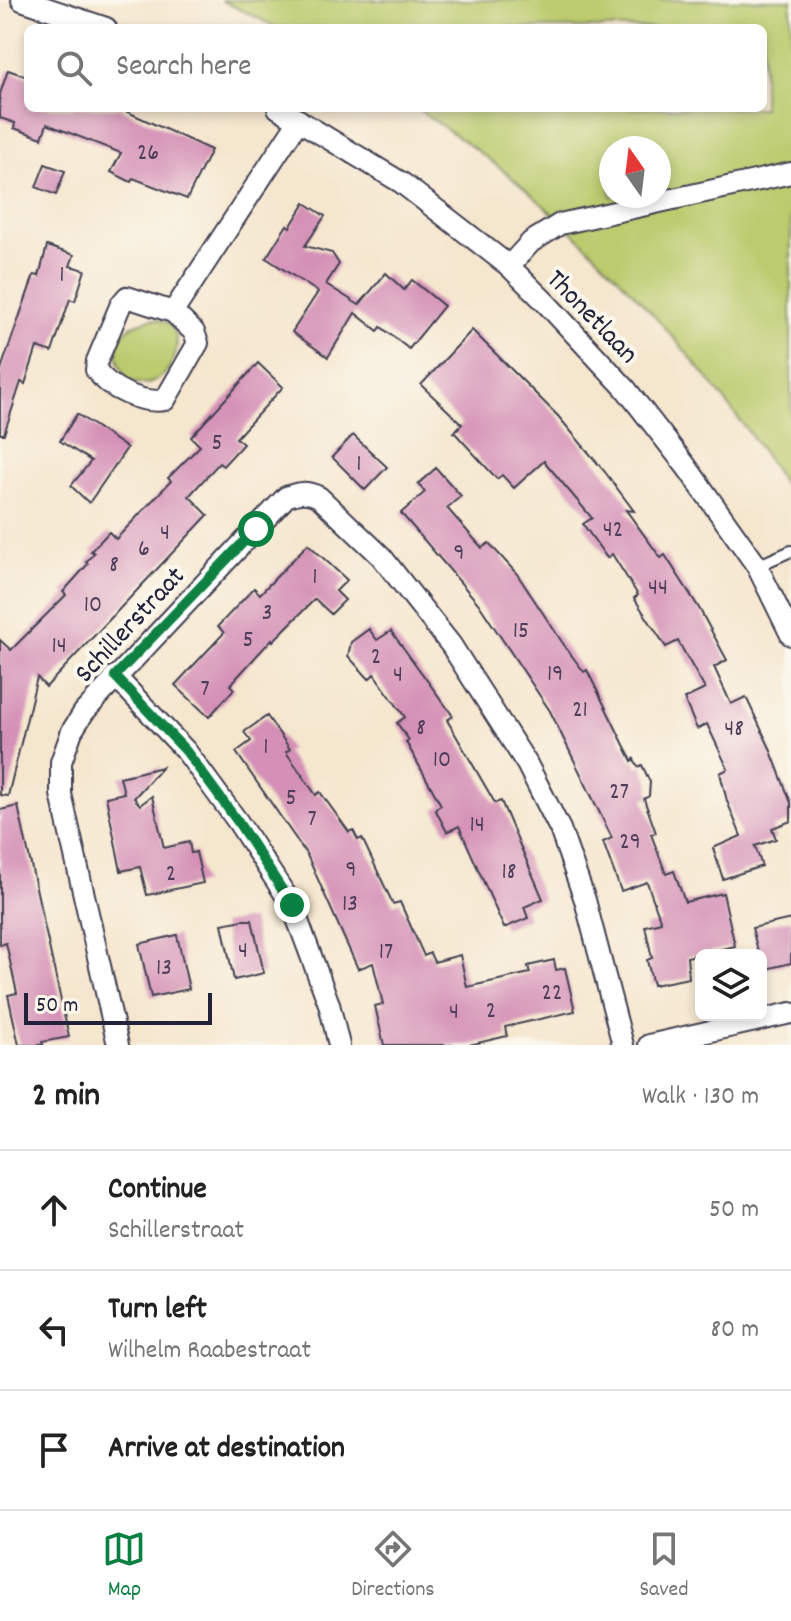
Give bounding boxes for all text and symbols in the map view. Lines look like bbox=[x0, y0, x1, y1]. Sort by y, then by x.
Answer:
search box bbox=[24, 24, 767, 112]
icon: search bbox=[52, 46, 96, 90]
text: Search here bbox=[116, 47, 252, 90]
north arrow bbox=[599, 136, 671, 208]
house number: 26 bbox=[137, 137, 159, 171]
house number: 1 bbox=[59, 259, 65, 293]
street label: Thonetlaan bbox=[535, 262, 646, 375]
house number: 5 bbox=[211, 427, 223, 461]
house number: 1 bbox=[356, 448, 362, 482]
route start bbox=[238, 511, 274, 547]
house number: 42 bbox=[603, 514, 623, 548]
house number: 4 bbox=[160, 517, 170, 551]
house number: 6 bbox=[138, 533, 150, 567]
house number: 9 bbox=[454, 537, 465, 571]
house number: 8 bbox=[109, 549, 119, 583]
street label: Schillerstraat bbox=[67, 559, 196, 694]
house number: 1 bbox=[312, 561, 318, 595]
house number: 44 bbox=[648, 572, 668, 606]
house number: 10 bbox=[84, 589, 102, 623]
house number: 3 bbox=[262, 597, 272, 631]
house number: 15 bbox=[513, 615, 529, 649]
house number: 5 bbox=[242, 624, 254, 658]
house number: 14 bbox=[51, 630, 67, 664]
house number: 2 bbox=[371, 641, 381, 675]
house number: 19 bbox=[547, 658, 563, 692]
house number: 4 bbox=[393, 659, 403, 693]
house number: 7 bbox=[200, 673, 210, 707]
house number: 21 bbox=[572, 694, 588, 728]
house number: 8 bbox=[416, 712, 426, 746]
house number: 48 bbox=[724, 713, 744, 747]
house number: 1 bbox=[263, 731, 269, 765]
house number: 10 bbox=[433, 744, 451, 778]
house number: 27 bbox=[609, 776, 629, 810]
house number: 5 bbox=[285, 782, 297, 816]
house number: 7 bbox=[307, 803, 317, 837]
house number: 14 bbox=[469, 809, 485, 843]
house number: 29 bbox=[619, 826, 641, 860]
house number: 9 bbox=[346, 854, 357, 888]
house number: 18 bbox=[502, 856, 516, 890]
house number: 2 bbox=[166, 858, 176, 892]
route end bbox=[274, 887, 310, 923]
house number: 13 bbox=[342, 888, 358, 922]
house number: 4 bbox=[238, 935, 248, 969]
house number: 17 bbox=[379, 936, 393, 970]
map controls bbox=[695, 949, 767, 1021]
button: layers bbox=[695, 949, 767, 1021]
house number: 13 bbox=[156, 952, 172, 986]
house number: 22 bbox=[542, 977, 562, 1011]
scale bar bbox=[24, 989, 212, 1025]
text: 50 m bbox=[36, 991, 78, 1022]
house number: 2 bbox=[486, 995, 496, 1029]
house number: 4 bbox=[449, 996, 459, 1030]
text: 2 min bbox=[32, 1073, 100, 1122]
text: Walk · 130 m bbox=[642, 1079, 759, 1116]
text: Continue bbox=[108, 1170, 207, 1213]
icon: ahead bbox=[32, 1188, 76, 1232]
text: 50 m bbox=[709, 1192, 759, 1229]
text: Schillerstraat bbox=[108, 1213, 244, 1250]
text: Turn left bbox=[108, 1290, 207, 1333]
icon: left bbox=[32, 1308, 76, 1352]
text: 80 m bbox=[711, 1312, 759, 1349]
text: Wilhelm Raabestraat bbox=[108, 1333, 311, 1370]
icon: arrive bbox=[32, 1428, 76, 1472]
text: Arrive at destination bbox=[108, 1429, 345, 1472]
tab: Map bbox=[102, 1527, 146, 1606]
tab: Directions bbox=[351, 1527, 435, 1606]
tab: Saved bbox=[639, 1527, 689, 1606]

